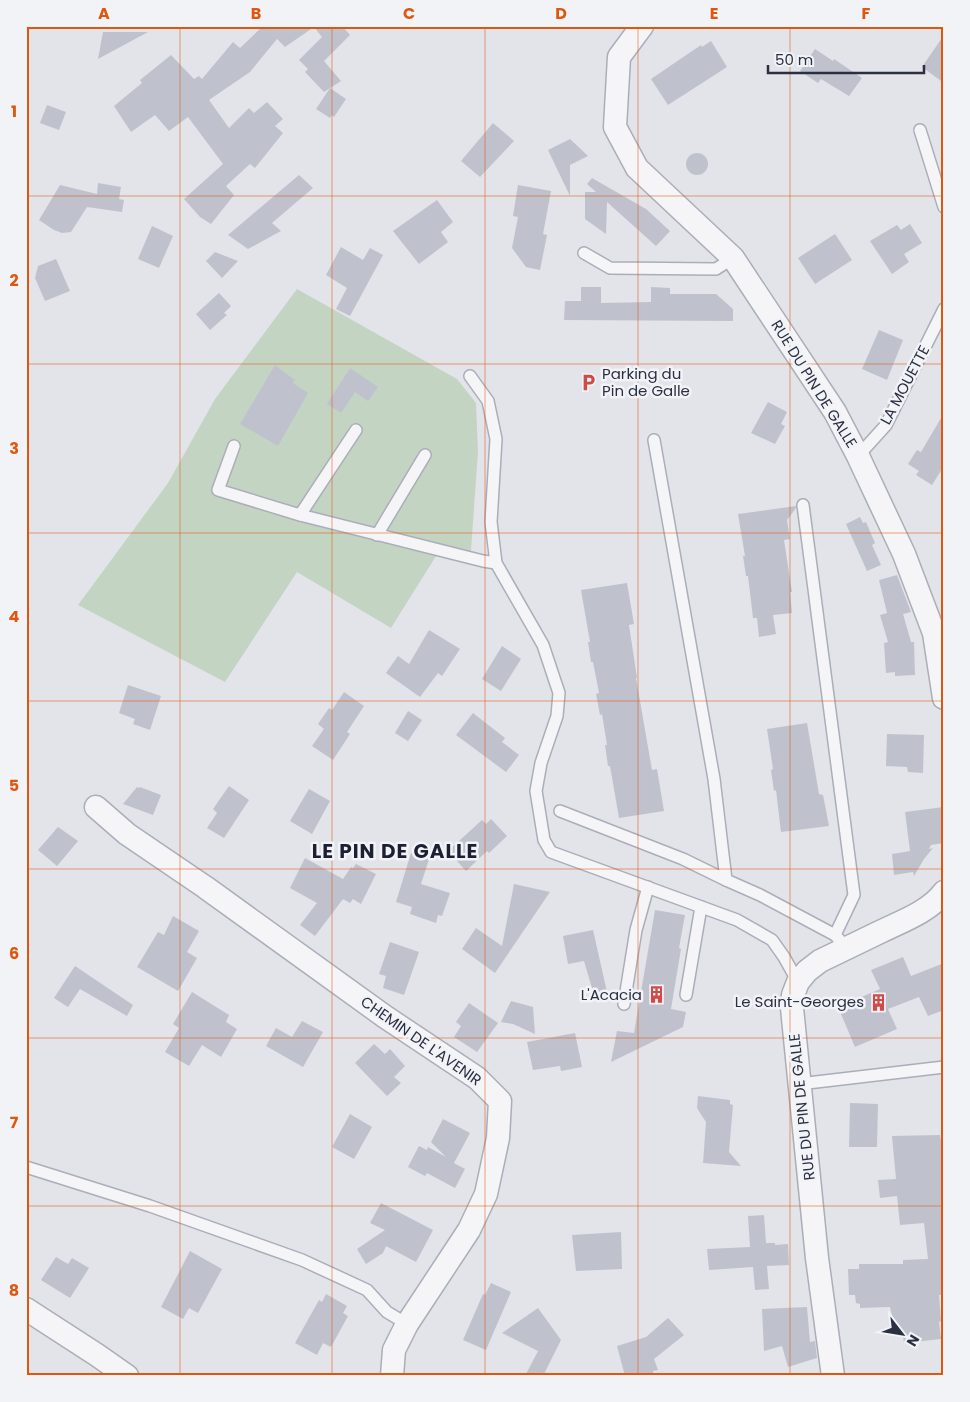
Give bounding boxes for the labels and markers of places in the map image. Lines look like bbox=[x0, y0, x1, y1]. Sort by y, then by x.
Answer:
place label: Parking du Pin de Galle bbox=[602, 363, 690, 401]
parking icon: Parking du Pin de Galle bbox=[578, 373, 598, 393]
place label: L'Acacia bbox=[581, 984, 642, 1005]
building icon: L'Acacia bbox=[646, 985, 666, 1005]
place label: Le Saint-Georges bbox=[735, 991, 864, 1012]
building icon: Le Saint-Georges bbox=[868, 992, 888, 1012]

